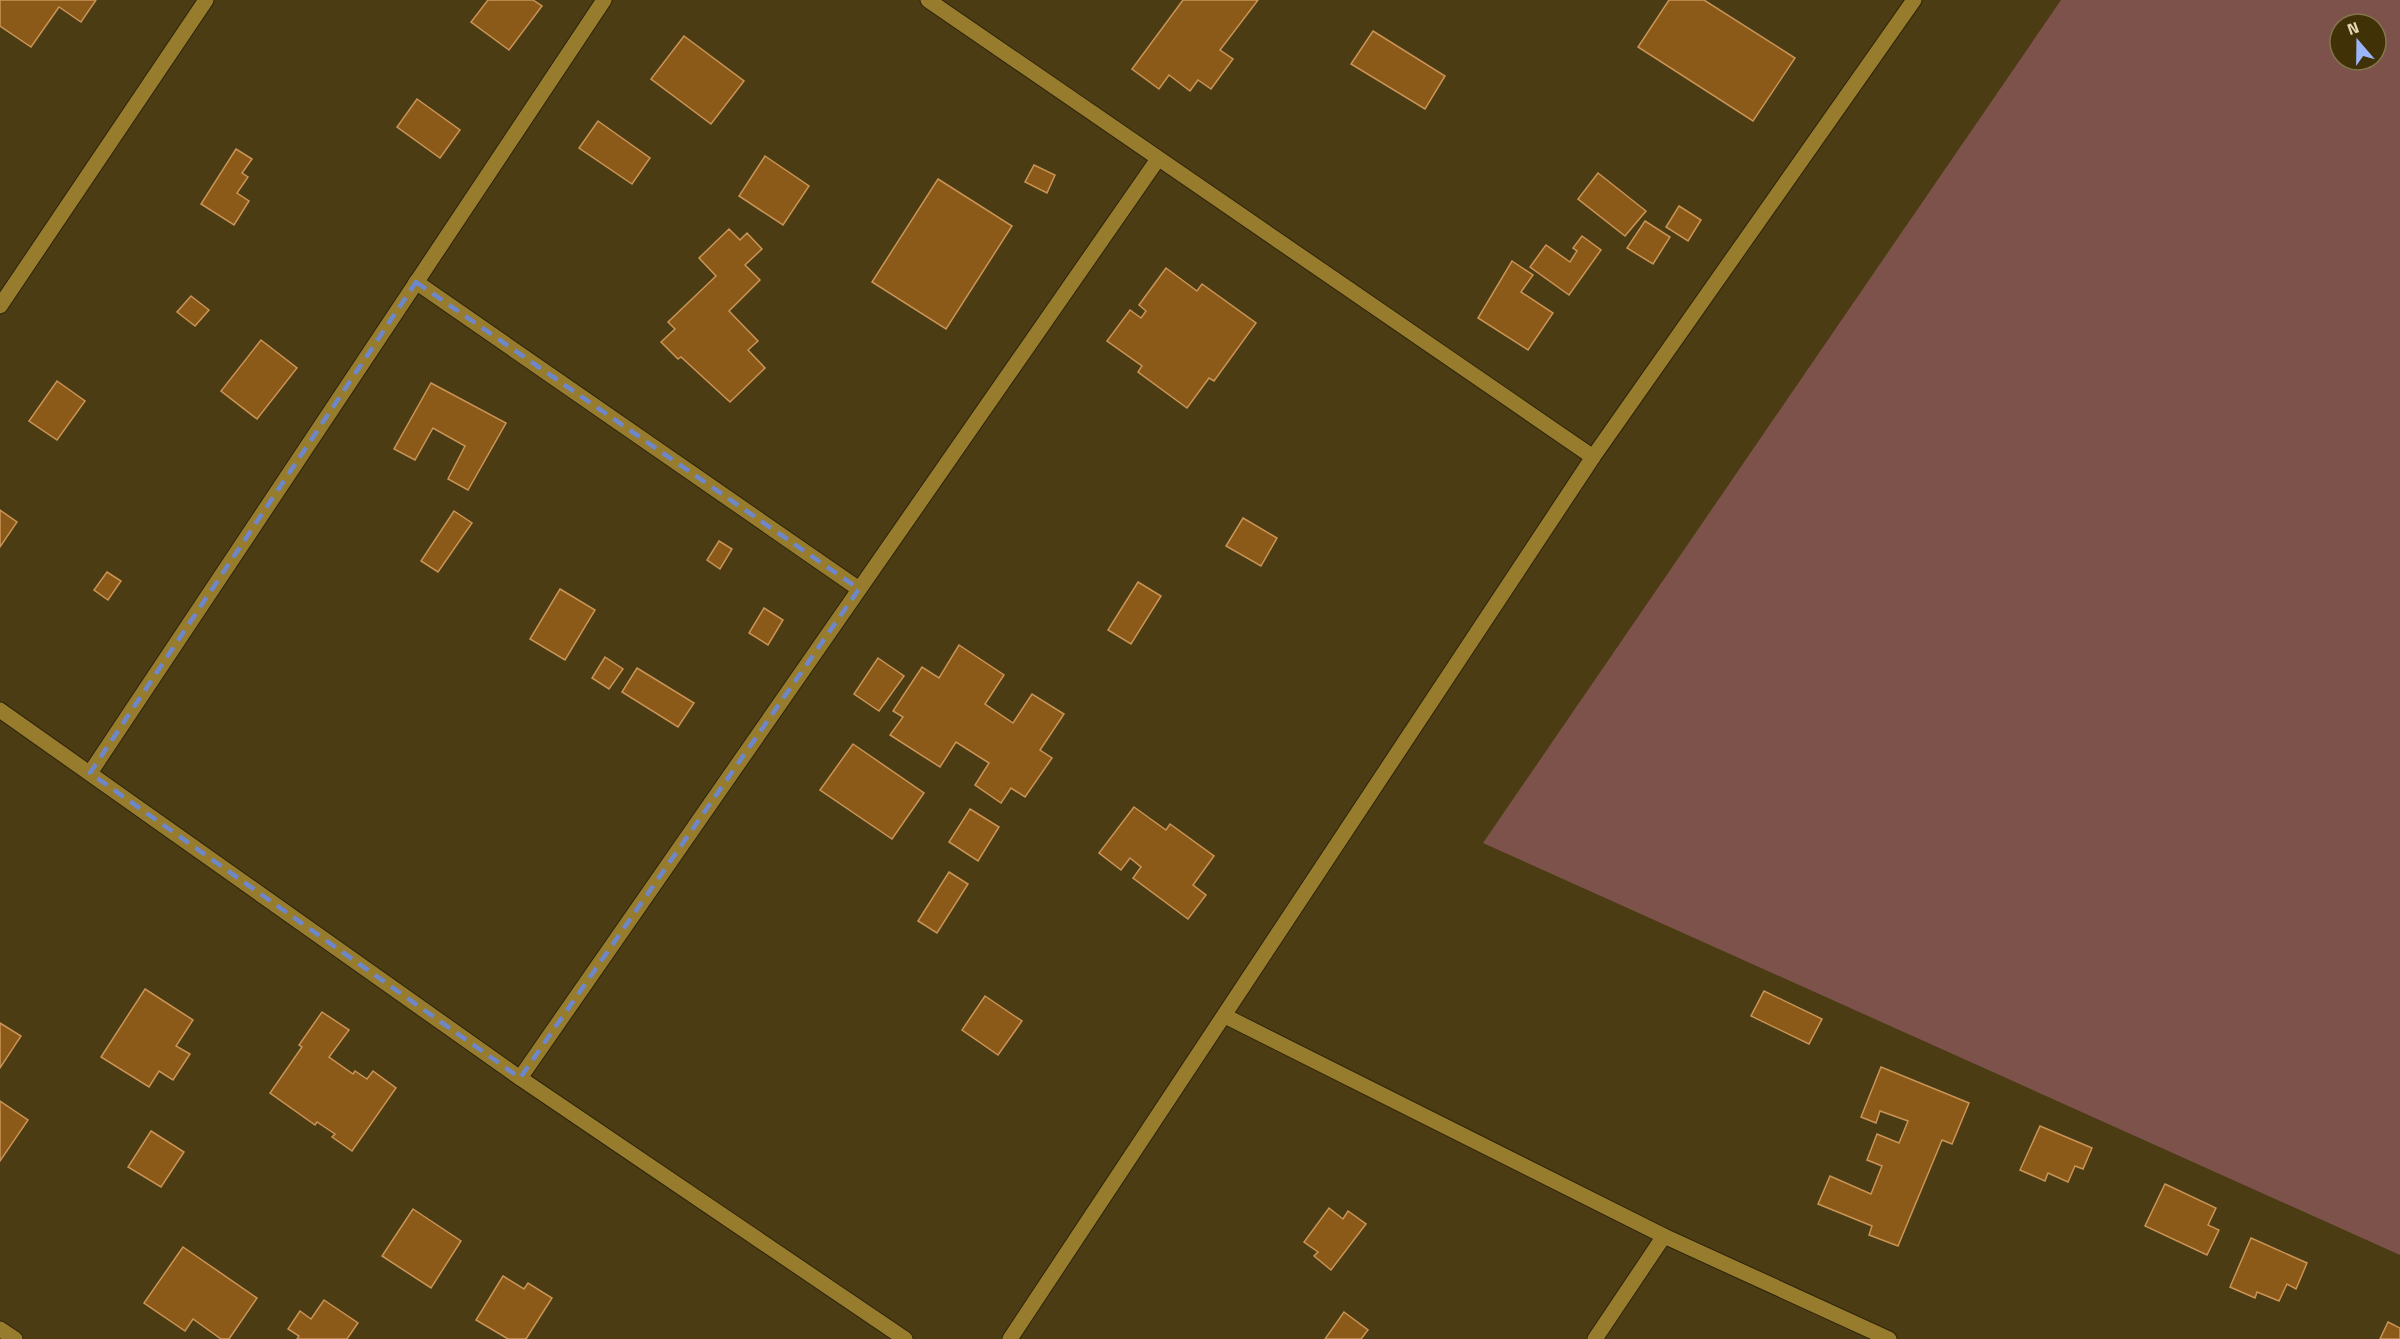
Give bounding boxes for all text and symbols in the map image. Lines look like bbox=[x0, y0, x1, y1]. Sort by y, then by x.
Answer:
north arrow bbox=[2328, 12, 2388, 72]
text: N bbox=[2344, 15, 2362, 41]

